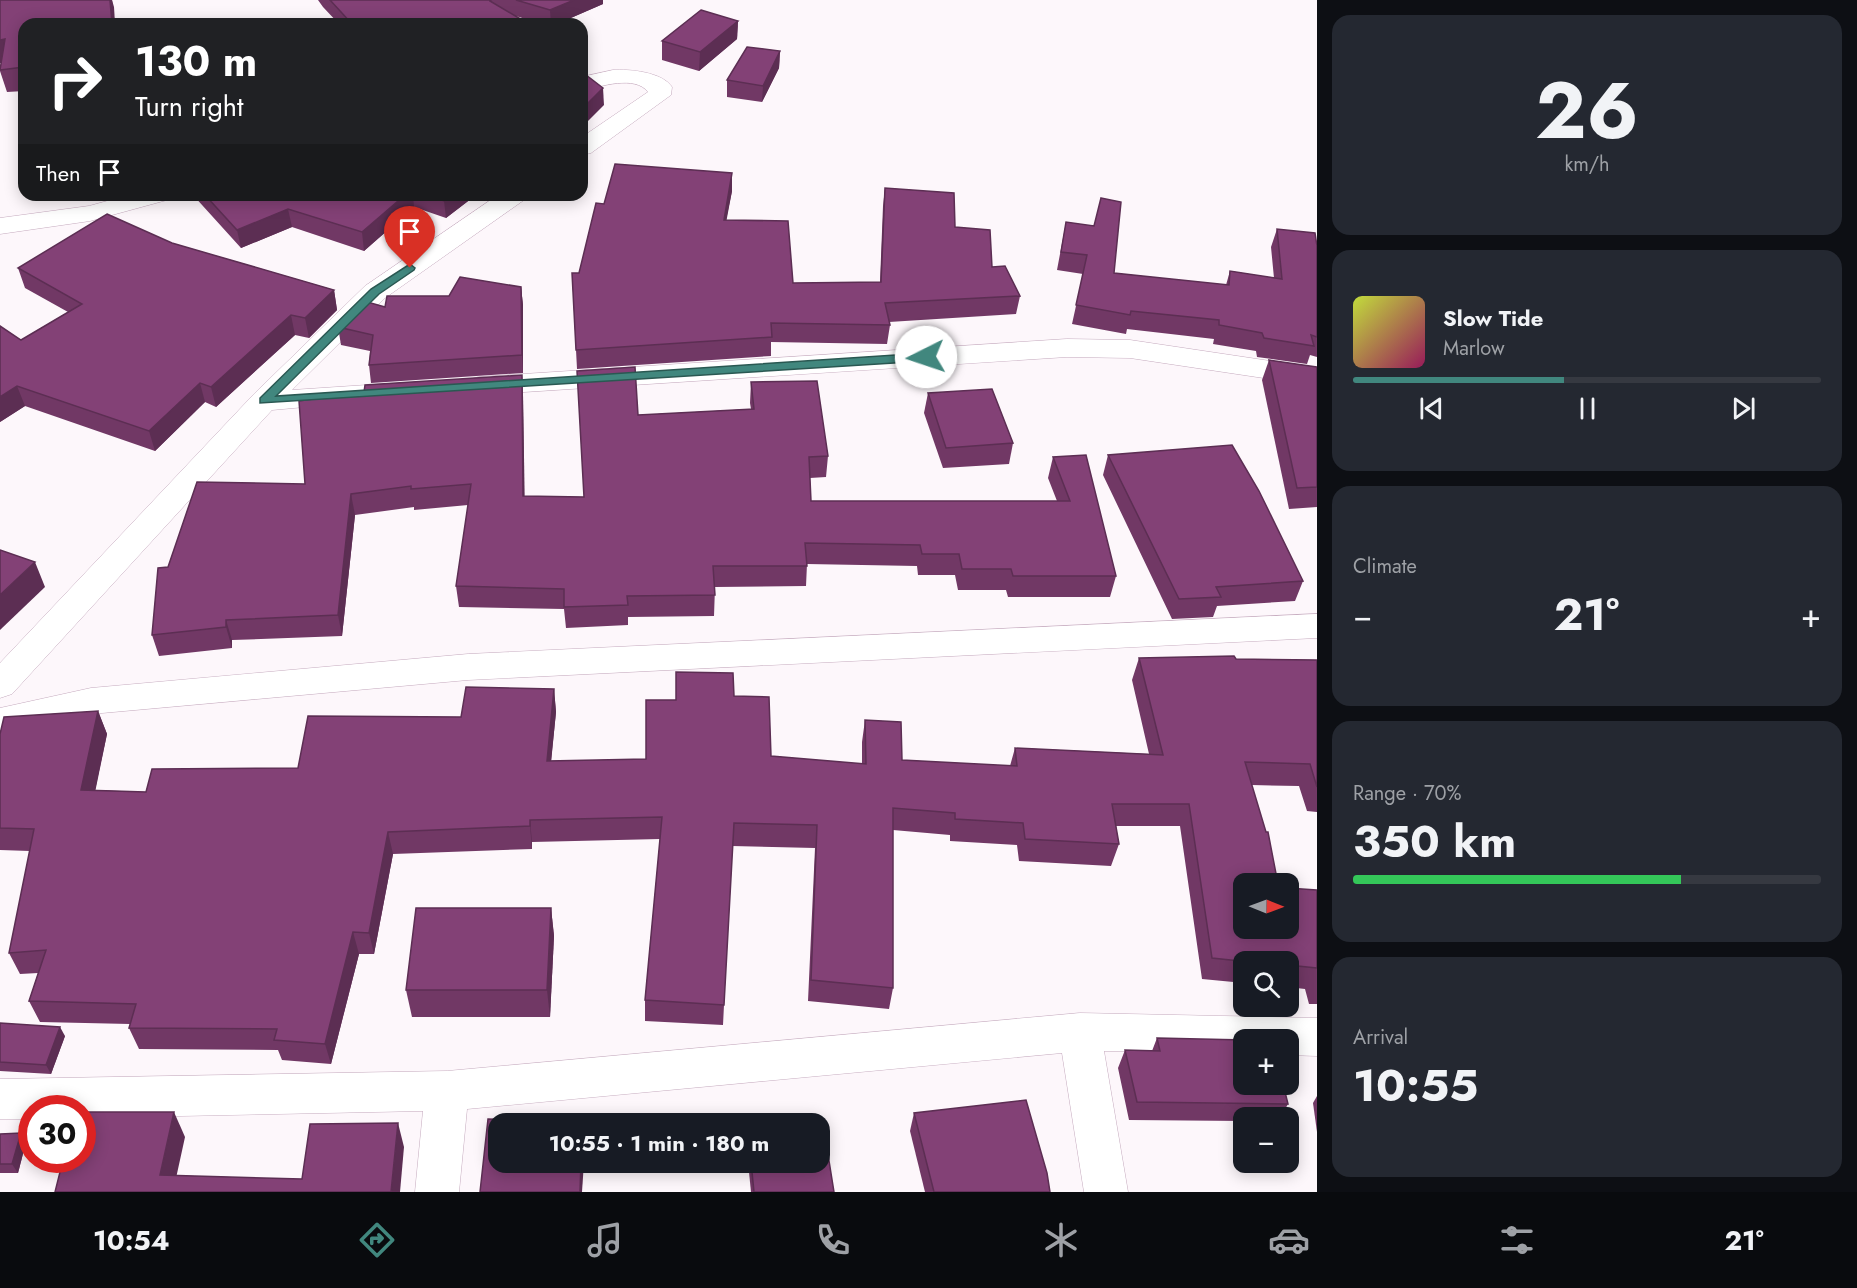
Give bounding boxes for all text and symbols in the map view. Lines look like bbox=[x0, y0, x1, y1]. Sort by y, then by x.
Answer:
text: 130 m bbox=[135, 31, 257, 92]
icon: right bbox=[36, 42, 114, 120]
text: 26 bbox=[1535, 55, 1639, 167]
text: Turn right bbox=[135, 87, 243, 126]
text: km/h bbox=[1564, 150, 1610, 179]
icon: arrive bbox=[93, 156, 126, 189]
text: Then bbox=[36, 157, 81, 189]
pin bbox=[384, 206, 435, 268]
icon: arrive bbox=[393, 215, 426, 248]
text: Slow Tide bbox=[1443, 302, 1543, 334]
position arrow bbox=[894, 325, 958, 389]
text: Marlow bbox=[1443, 334, 1505, 363]
icon: previous bbox=[1415, 392, 1448, 425]
icon: pause bbox=[1571, 392, 1604, 425]
icon: next bbox=[1727, 392, 1760, 425]
text: Climate bbox=[1353, 552, 1417, 581]
text: 21° bbox=[1554, 582, 1619, 647]
text: − bbox=[1353, 592, 1372, 639]
text: + bbox=[1801, 592, 1821, 639]
text: Range · 70% bbox=[1353, 779, 1462, 808]
text: 350 km bbox=[1353, 809, 1516, 874]
north arrow bbox=[1233, 873, 1299, 939]
map controls bbox=[1233, 873, 1299, 1173]
button: search bbox=[1233, 951, 1299, 1017]
text: Arrival bbox=[1353, 1023, 1408, 1052]
button: + bbox=[1233, 1029, 1299, 1095]
text: 10:55 bbox=[1353, 1053, 1478, 1118]
speed limit sign: 30 bbox=[18, 1095, 96, 1173]
button: − bbox=[1233, 1107, 1299, 1173]
text: 10:55 · 1 min · 180 m bbox=[549, 1127, 769, 1159]
icon: directions bbox=[356, 1219, 398, 1261]
icon: music bbox=[584, 1219, 626, 1261]
icon: phone bbox=[812, 1219, 854, 1261]
icon: climate bbox=[1040, 1219, 1082, 1261]
icon: car bbox=[1268, 1219, 1310, 1261]
icon: filters bbox=[1496, 1219, 1538, 1261]
text: 10:54 bbox=[93, 1221, 170, 1260]
text: 21° bbox=[1724, 1221, 1764, 1260]

